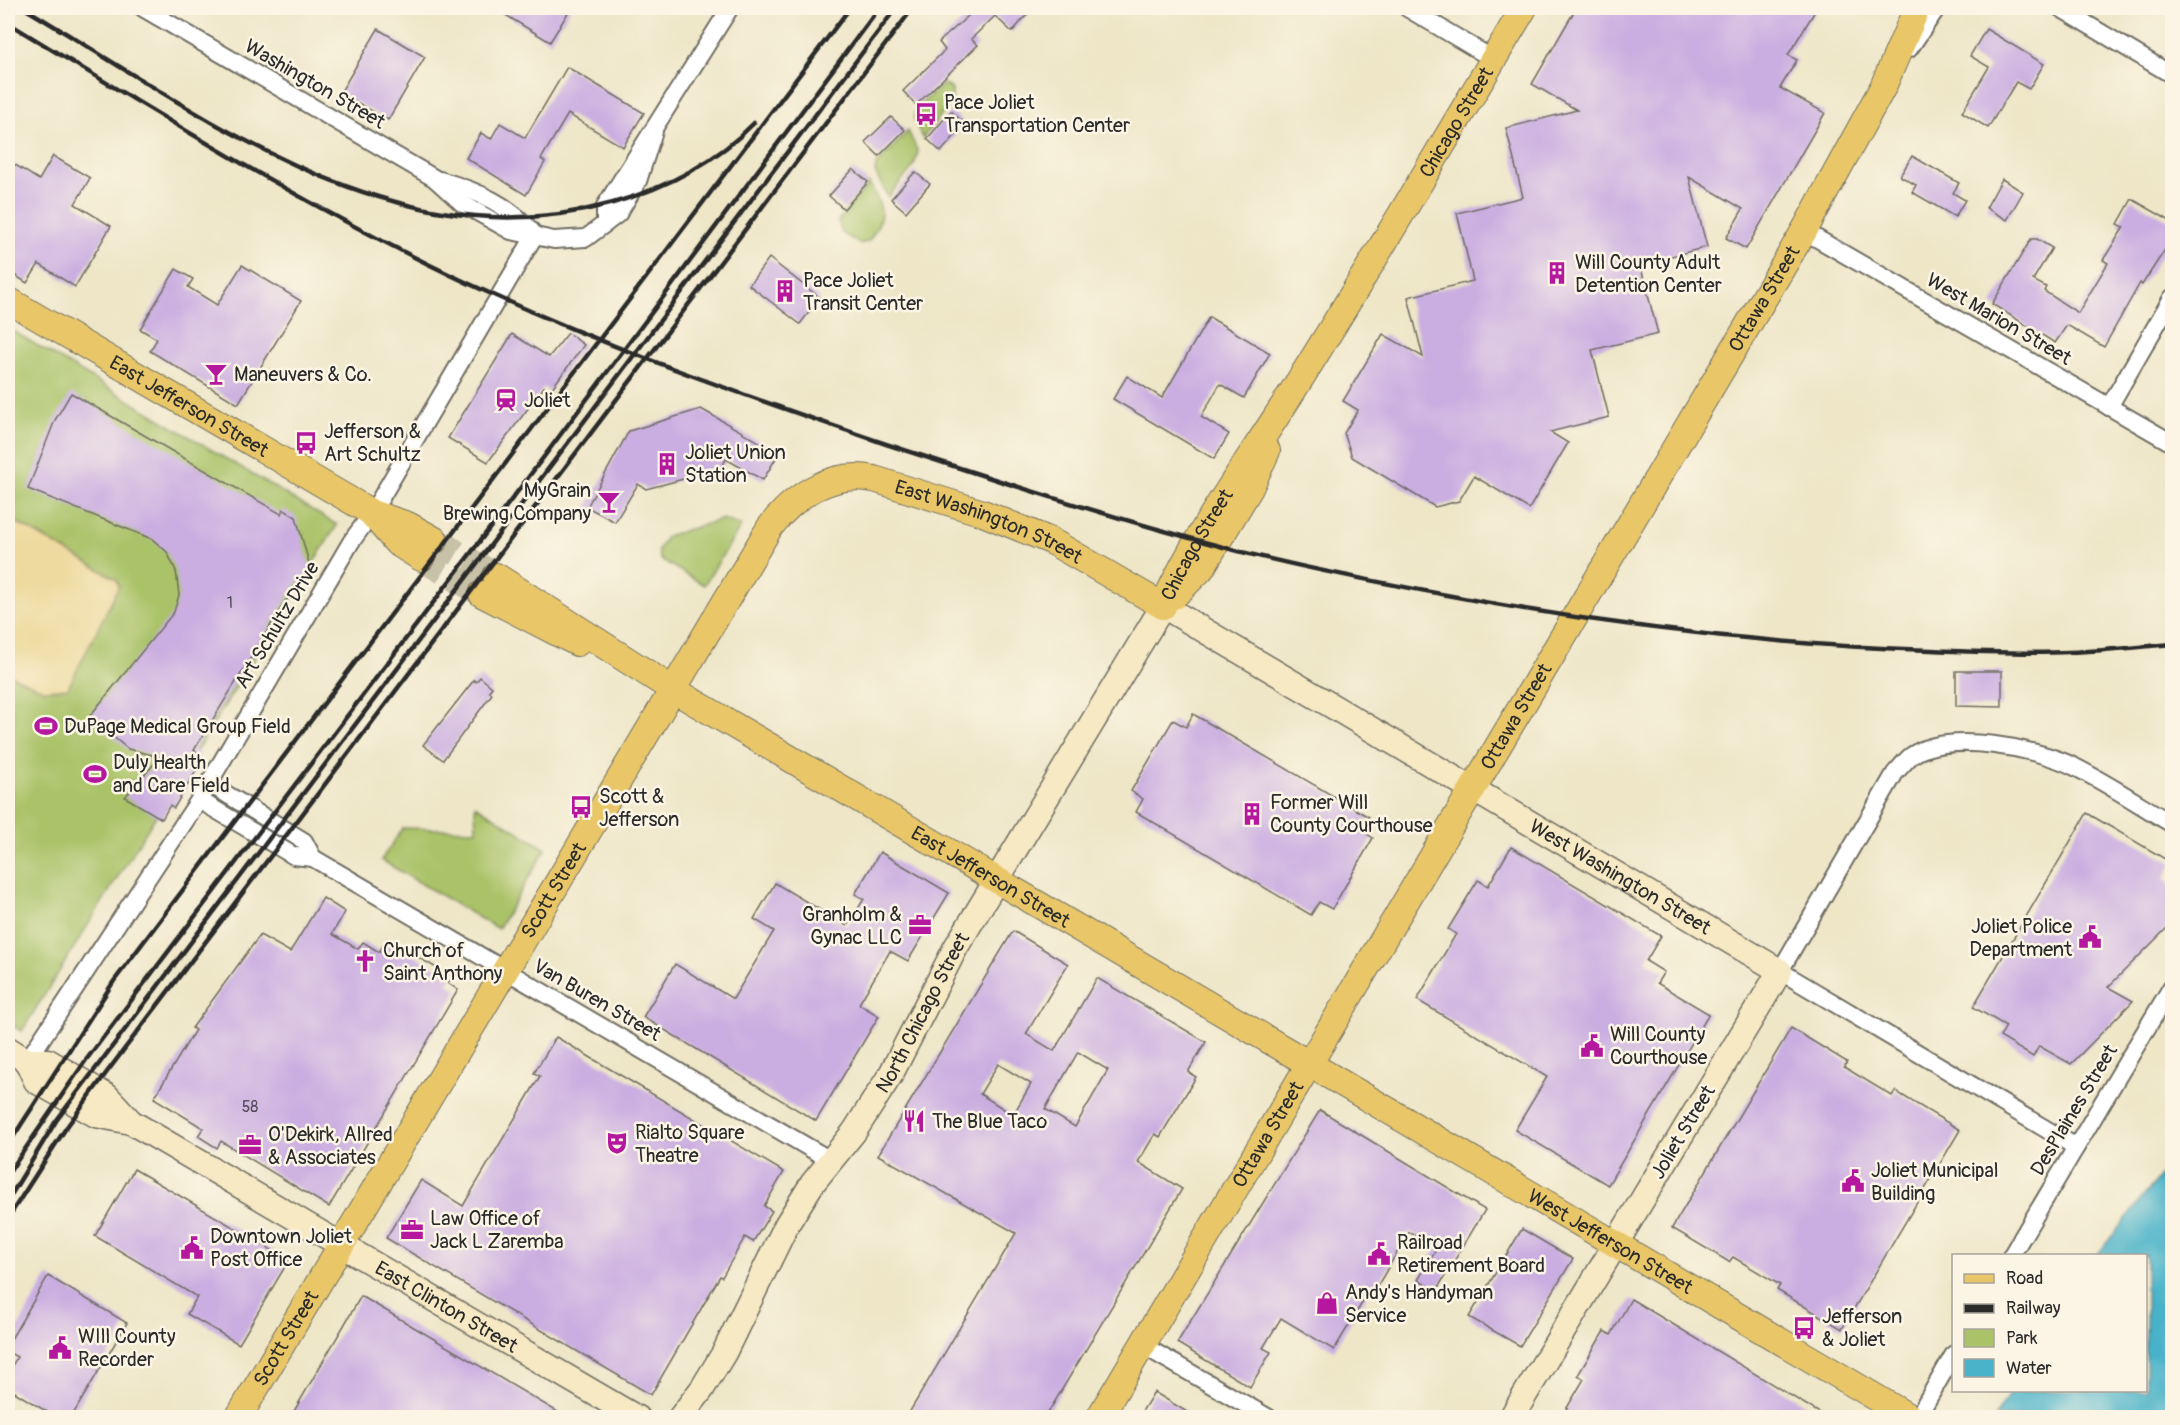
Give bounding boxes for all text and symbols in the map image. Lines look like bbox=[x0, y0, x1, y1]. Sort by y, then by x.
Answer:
street label: Washington Street bbox=[240, 34, 391, 135]
street label: Chicago Street bbox=[1414, 61, 1499, 182]
place label: Pace Joliet Transportation Center bbox=[944, 90, 1130, 138]
bus stop icon: Pace Joliet Transportation Center bbox=[913, 101, 939, 127]
street label: Ottawa Street bbox=[1723, 240, 1806, 356]
place label: Will County Adult Detention Center bbox=[1575, 250, 1722, 298]
building icon: Will County Adult Detention Center bbox=[1544, 260, 1570, 286]
street label: West Marion Street bbox=[1922, 267, 2077, 371]
place label: Pace Joliet Transit Center bbox=[803, 268, 923, 316]
building icon: Pace Joliet Transit Center bbox=[772, 278, 798, 304]
street label: East Jefferson Street bbox=[105, 350, 274, 463]
bar icon: Maneuvers & Co. bbox=[203, 361, 229, 387]
place label: Maneuvers & Co. bbox=[234, 362, 372, 387]
station icon: Joliet bbox=[493, 387, 519, 413]
place label: Joliet bbox=[524, 388, 571, 413]
place label: Jefferson & Art Schultz bbox=[324, 419, 421, 467]
bus stop icon: Jefferson & Art Schultz bbox=[293, 430, 319, 456]
place label: Joliet Union Station bbox=[685, 440, 786, 488]
building icon: Joliet Union Station bbox=[654, 451, 680, 477]
street label: East Washington Street bbox=[892, 474, 1088, 570]
place label: MyGrain Brewing Company bbox=[443, 478, 591, 526]
street label: Chicago Street bbox=[1155, 483, 1239, 604]
bar icon: MyGrain Brewing Company bbox=[596, 489, 622, 515]
street label: Art Schultz Drive bbox=[229, 557, 325, 693]
house number: 1 bbox=[227, 593, 233, 613]
street label: Ottawa Street bbox=[1474, 658, 1557, 774]
sports icon: DuPage Medical Group Field bbox=[33, 713, 59, 739]
place label: DuPage Medical Group Field bbox=[64, 714, 291, 739]
place label: Duly Health and Care Field bbox=[113, 750, 230, 798]
sports icon: Duly Health and Care Field bbox=[82, 761, 108, 787]
place label: Scott & Jefferson bbox=[599, 784, 679, 832]
place label: Former Will County Courthouse bbox=[1270, 790, 1433, 838]
bus stop icon: Scott & Jefferson bbox=[568, 794, 594, 820]
building icon: Former Will County Courthouse bbox=[1239, 801, 1265, 827]
street label: West Washington Street bbox=[1525, 813, 1717, 940]
street label: East Jefferson Street bbox=[907, 820, 1076, 933]
street label: Scott Street bbox=[515, 837, 592, 942]
place label: Granholm & Gynac LLC bbox=[802, 902, 902, 950]
office icon: Granholm & Gynac LLC bbox=[907, 912, 933, 938]
place label: Joliet Police Department bbox=[1969, 914, 2073, 962]
public building icon: Joliet Police Department bbox=[2077, 924, 2103, 950]
street label: North Chicago Street bbox=[870, 927, 975, 1097]
place label: Church of Saint Anthony bbox=[383, 938, 503, 986]
church icon: Church of Saint Anthony bbox=[352, 948, 378, 974]
street label: Van Buren Street bbox=[528, 953, 666, 1047]
place label: Will County Courthouse bbox=[1610, 1022, 1707, 1070]
public building icon: Will County Courthouse bbox=[1579, 1033, 1605, 1059]
street label: DesPlaines Street bbox=[2025, 1039, 2123, 1180]
street label: Ottawa Street bbox=[1226, 1076, 1309, 1192]
street label: Joliet Street bbox=[1645, 1080, 1721, 1183]
house number: 58 bbox=[242, 1097, 258, 1117]
restaurant icon: The Blue Taco bbox=[901, 1108, 927, 1134]
place label: The Blue Taco bbox=[932, 1109, 1047, 1134]
place label: Rialto Square Theatre bbox=[635, 1120, 744, 1168]
place label: O'Dekirk, Allred & Associates bbox=[268, 1122, 393, 1170]
theatre icon: Rialto Square Theatre bbox=[604, 1130, 630, 1156]
office icon: O'Dekirk, Allred & Associates bbox=[237, 1132, 263, 1158]
place label: Joliet Municipal Building bbox=[1871, 1158, 1998, 1206]
public building icon: Joliet Municipal Building bbox=[1840, 1168, 1866, 1194]
street label: West Jefferson Street bbox=[1523, 1183, 1698, 1300]
place label: Law Office of Jack L Zaremba bbox=[430, 1206, 564, 1254]
office icon: Law Office of Jack L Zaremba bbox=[399, 1217, 425, 1243]
place label: Downtown Joliet Post Office bbox=[210, 1224, 353, 1272]
place label: Railroad Retirement Board bbox=[1397, 1230, 1545, 1278]
public building icon: Downtown Joliet Post Office bbox=[179, 1235, 205, 1261]
public building icon: Railroad Retirement Board bbox=[1366, 1241, 1392, 1267]
legend bbox=[1952, 1254, 2147, 1392]
street label: East Clinton Street bbox=[371, 1255, 523, 1359]
text: Road bbox=[2006, 1267, 2043, 1290]
place label: Andy's Handyman Service bbox=[1345, 1280, 1493, 1328]
street label: Scott Street bbox=[247, 1285, 324, 1391]
shop icon: Andy's Handyman Service bbox=[1314, 1290, 1340, 1316]
text: Railway bbox=[2006, 1297, 2061, 1320]
place label: Jefferson & Joliet bbox=[1822, 1304, 1902, 1352]
bus stop icon: Jefferson & Joliet bbox=[1791, 1315, 1817, 1341]
place label: WIll County Recorder bbox=[78, 1324, 176, 1372]
text: Park bbox=[2006, 1327, 2038, 1350]
public building icon: WIll County Recorder bbox=[47, 1335, 73, 1361]
text: Water bbox=[2006, 1357, 2052, 1380]

